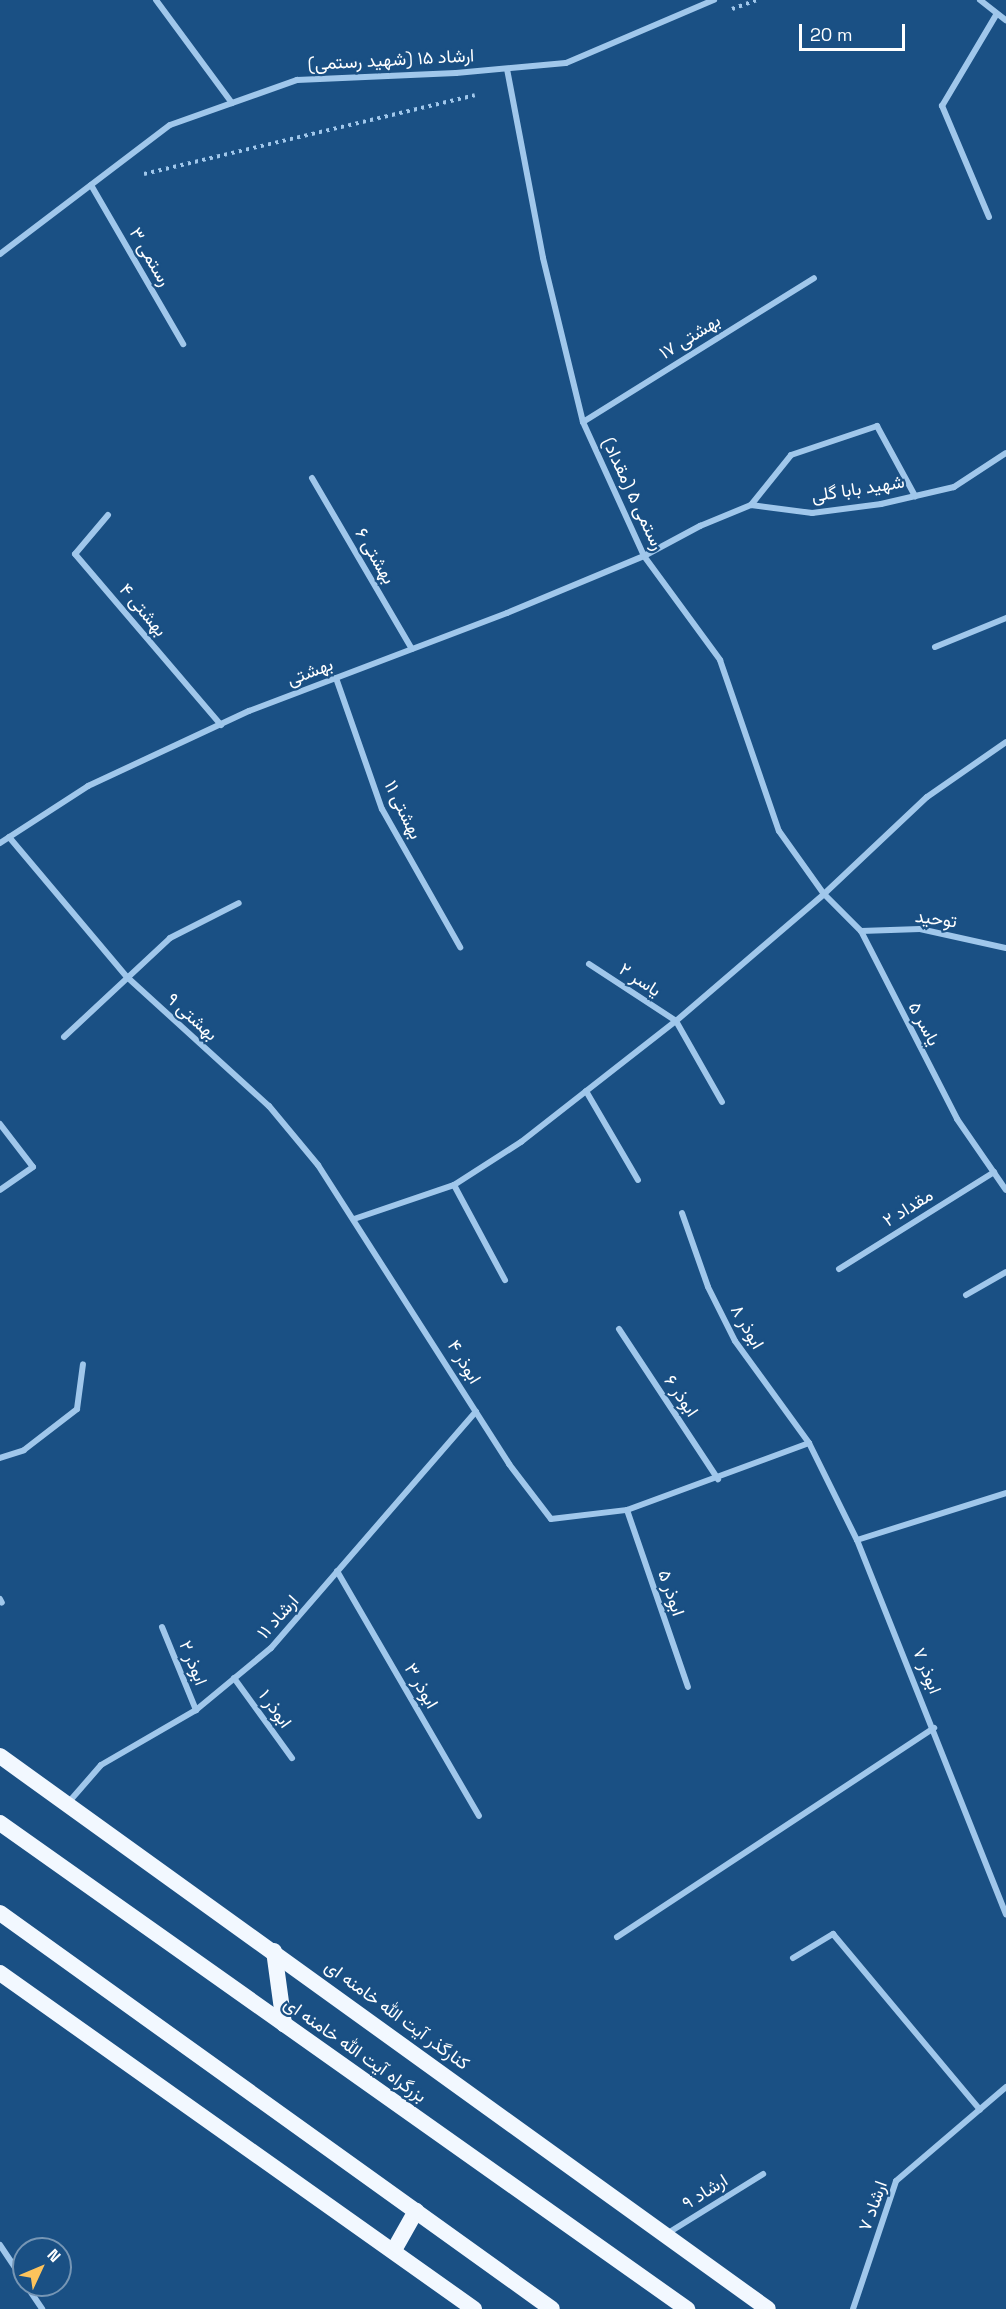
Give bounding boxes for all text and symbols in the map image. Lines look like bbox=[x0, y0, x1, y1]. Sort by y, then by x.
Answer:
scale bar bbox=[802, 12, 908, 50]
text: 20 m bbox=[810, 23, 853, 46]
street label: ارشاد ۱۵ (شهید رستمی) bbox=[307, 45, 475, 75]
street label: رستمی ۳ bbox=[125, 224, 175, 290]
street label: بهشتی ۱۷ bbox=[655, 310, 725, 364]
street label: رستمی ۵ (مقداد) bbox=[597, 434, 669, 554]
street label: شهید بابا گلی bbox=[810, 471, 906, 507]
street label: بهشتی ۶ bbox=[350, 524, 400, 588]
street label: بهشتی ۴ bbox=[115, 579, 171, 641]
street label: بهشتی bbox=[284, 653, 336, 691]
street label: بهشتی ۱۱ bbox=[380, 777, 426, 843]
street label: توحید bbox=[914, 905, 958, 933]
street label: یاسر ۲ bbox=[615, 959, 665, 1001]
street label: بهشتی ۹ bbox=[162, 989, 222, 1045]
street label: یاسر ۵ bbox=[904, 998, 944, 1050]
street label: مقداد ۲ bbox=[879, 1184, 937, 1232]
street label: ابوذر ۸ bbox=[726, 1301, 768, 1353]
street label: ابوذر ۴ bbox=[443, 1336, 485, 1388]
street label: ابوذر ۶ bbox=[659, 1371, 703, 1421]
street label: ابوذر ۵ bbox=[653, 1567, 689, 1619]
street label: ارشاد ۱۱ bbox=[253, 1591, 303, 1643]
street label: ابوذر ۲ bbox=[174, 1637, 212, 1689]
street label: ابوذر ۷ bbox=[908, 1645, 946, 1697]
street label: ابوذر ۳ bbox=[399, 1659, 443, 1713]
street label: ابوذر ۱ bbox=[254, 1686, 296, 1732]
street label: کنارگذر آیت الله خامنه ای bbox=[321, 1955, 473, 2075]
street label: بزرگراه آیت الله خامنه ای bbox=[280, 1993, 430, 2107]
street label: ارشاد ۹ bbox=[678, 2170, 732, 2214]
street label: ارشاد ۷ bbox=[854, 2178, 892, 2234]
north arrow bbox=[12, 2237, 72, 2297]
text: N bbox=[43, 2244, 65, 2267]

